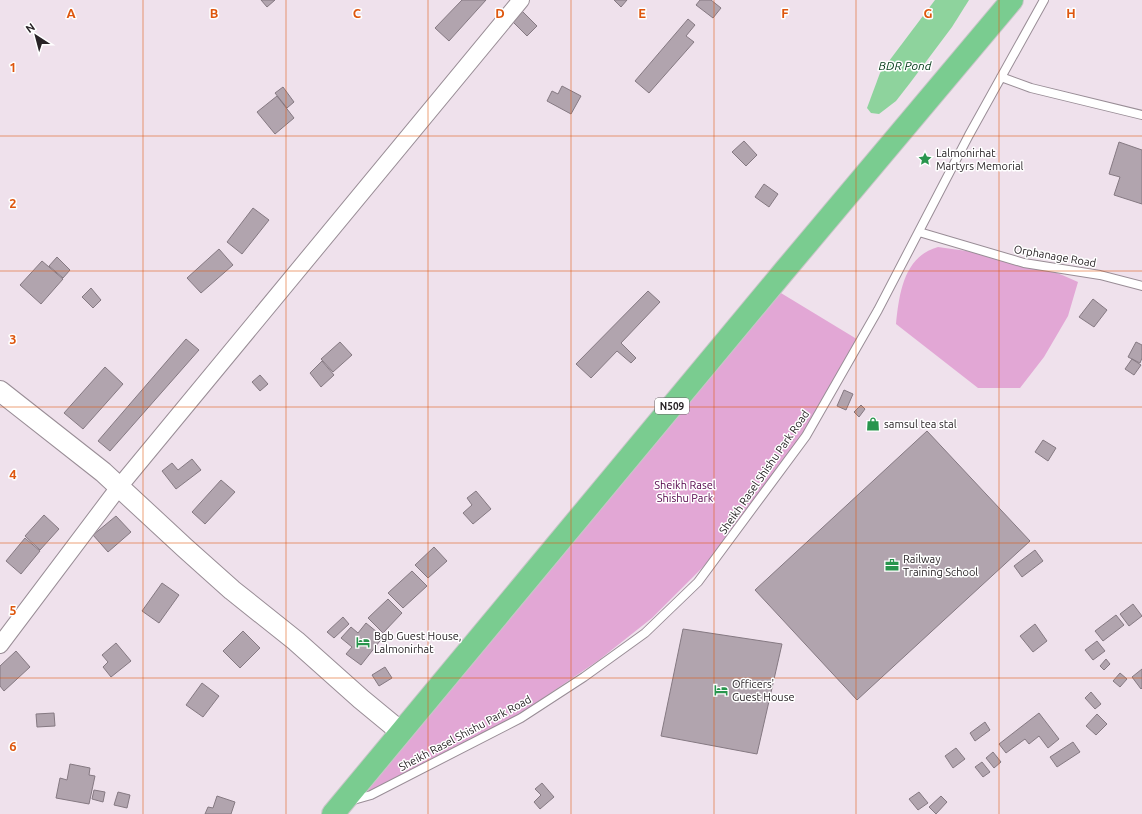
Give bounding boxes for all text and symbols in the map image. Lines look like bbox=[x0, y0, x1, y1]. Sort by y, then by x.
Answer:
text: A bbox=[66, 6, 76, 20]
text: B bbox=[210, 6, 219, 20]
text: C bbox=[353, 6, 362, 20]
text: D bbox=[495, 6, 505, 20]
text: E bbox=[638, 6, 646, 20]
text: F bbox=[781, 6, 789, 20]
text: G bbox=[924, 6, 933, 20]
text: H bbox=[1066, 6, 1076, 20]
north arrow bbox=[16, 16, 56, 56]
text: N bbox=[23, 21, 37, 35]
water label: BDR Pond bbox=[879, 59, 932, 72]
text: 1 bbox=[9, 60, 17, 74]
place label: Lalmonirhat Martyrs Memorial bbox=[936, 147, 1024, 172]
place icon: Lalmonirhat Martyrs Memorial bbox=[917, 151, 933, 167]
text: 2 bbox=[9, 196, 17, 210]
street label: Orphanage Road bbox=[1013, 243, 1097, 269]
text: 3 bbox=[9, 332, 17, 346]
road number: N509 bbox=[655, 398, 689, 414]
street label: Sheikh Rasel Shishu Park Road bbox=[717, 408, 811, 536]
shop icon: samsul tea stal bbox=[865, 416, 881, 432]
place label: samsul tea stal bbox=[884, 418, 957, 430]
text: 4 bbox=[9, 467, 17, 481]
park label: Sheikh Rasel Shishu Park bbox=[654, 479, 716, 504]
place label: Railway Training School bbox=[903, 553, 978, 578]
office icon: Railway Training School bbox=[884, 557, 900, 573]
text: 5 bbox=[9, 603, 17, 617]
place label: Bgb Guest House, Lalmonirhat bbox=[374, 630, 461, 655]
hotel icon: Bgb Guest House, Lalmonirhat bbox=[355, 634, 371, 650]
place label: Officers' Guest House bbox=[732, 678, 795, 703]
hotel icon: Officers' Guest House bbox=[713, 682, 729, 698]
street label: Sheikh Rasel Shishu Park Road bbox=[397, 693, 533, 773]
text: 6 bbox=[9, 739, 17, 753]

